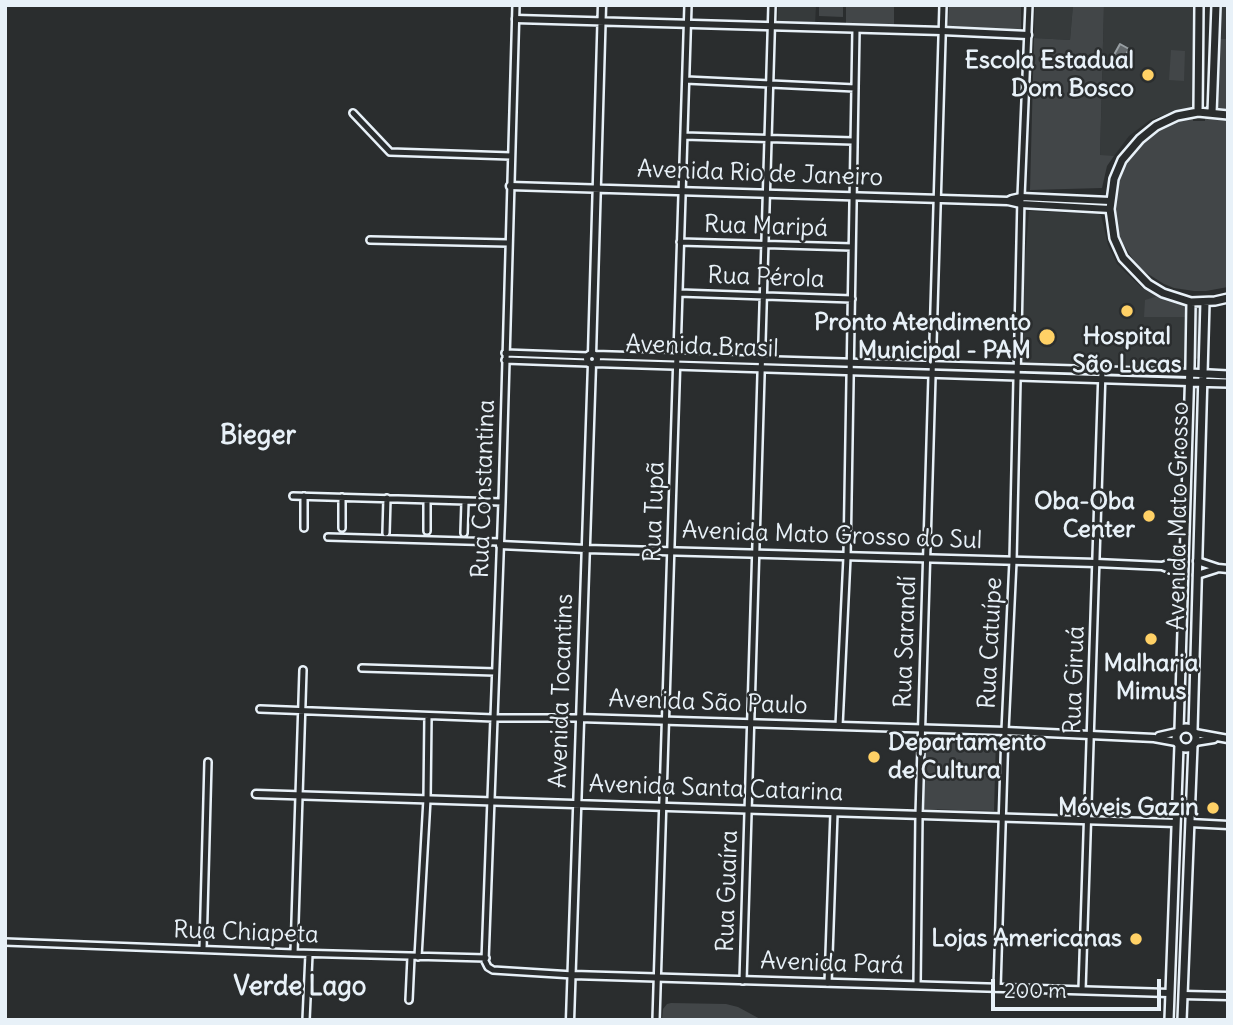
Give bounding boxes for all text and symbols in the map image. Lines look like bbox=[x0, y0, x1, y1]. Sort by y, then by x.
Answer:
place label: Escola Estadual Dom Bosco bbox=[965, 47, 1134, 103]
marker: Escola Estadual Dom Bosco bbox=[1140, 67, 1156, 83]
street label: Avenida Rio de Janeiro bbox=[636, 155, 884, 193]
street label: Rua Maripá bbox=[704, 210, 828, 244]
street label: Rua Pérola bbox=[707, 262, 825, 294]
marker: Hospital São Lucas bbox=[1119, 303, 1135, 319]
place label: Pronto Atendimento Municipal - PAM bbox=[814, 309, 1031, 365]
place label: Hospital São Lucas bbox=[1072, 323, 1182, 379]
marker: Pronto Atendimento Municipal - PAM bbox=[1037, 327, 1057, 347]
street label: Avenida Brasil bbox=[625, 330, 779, 364]
street label: Rua Constantina bbox=[466, 399, 502, 579]
street label: Avenida Mato Grosso bbox=[1163, 401, 1195, 631]
district label: Bieger bbox=[220, 421, 296, 453]
street label: Rua Tupã bbox=[639, 461, 671, 563]
place label: Oba-Oba Center bbox=[1034, 488, 1135, 544]
marker: Oba-Oba Center bbox=[1141, 508, 1157, 524]
street label: Avenida Mato Grosso do Sul bbox=[681, 516, 983, 556]
street label: Rua Sarandí bbox=[889, 575, 923, 709]
street label: Rua Catuípe bbox=[973, 576, 1009, 710]
street label: Avenida Tocantins bbox=[544, 593, 580, 789]
street label: Rua Giruá bbox=[1059, 625, 1091, 735]
marker: Malharia Mimus bbox=[1143, 631, 1159, 647]
place label: Malharia Mimus bbox=[1104, 650, 1198, 706]
street label: Avenida São Paulo bbox=[608, 685, 808, 721]
place label: Departamento de Cultura bbox=[888, 729, 1046, 785]
marker: Departamento de Cultura bbox=[866, 749, 882, 765]
street label: Avenida Santa Catarina bbox=[588, 770, 844, 808]
place label: Móveis Gazin bbox=[1058, 794, 1199, 822]
marker: Móveis Gazin bbox=[1205, 800, 1221, 816]
street label: Rua Guaíra bbox=[711, 830, 745, 952]
street label: Rua Chiapeta bbox=[173, 916, 319, 950]
place label: Lojas Americanas bbox=[931, 925, 1122, 953]
marker: Lojas Americanas bbox=[1128, 931, 1144, 947]
street label: Avenida Pará bbox=[760, 947, 904, 981]
scale bar bbox=[995, 965, 1165, 1009]
district label: Verde Lago bbox=[234, 972, 366, 1004]
text: 200 m bbox=[1004, 977, 1067, 1004]

